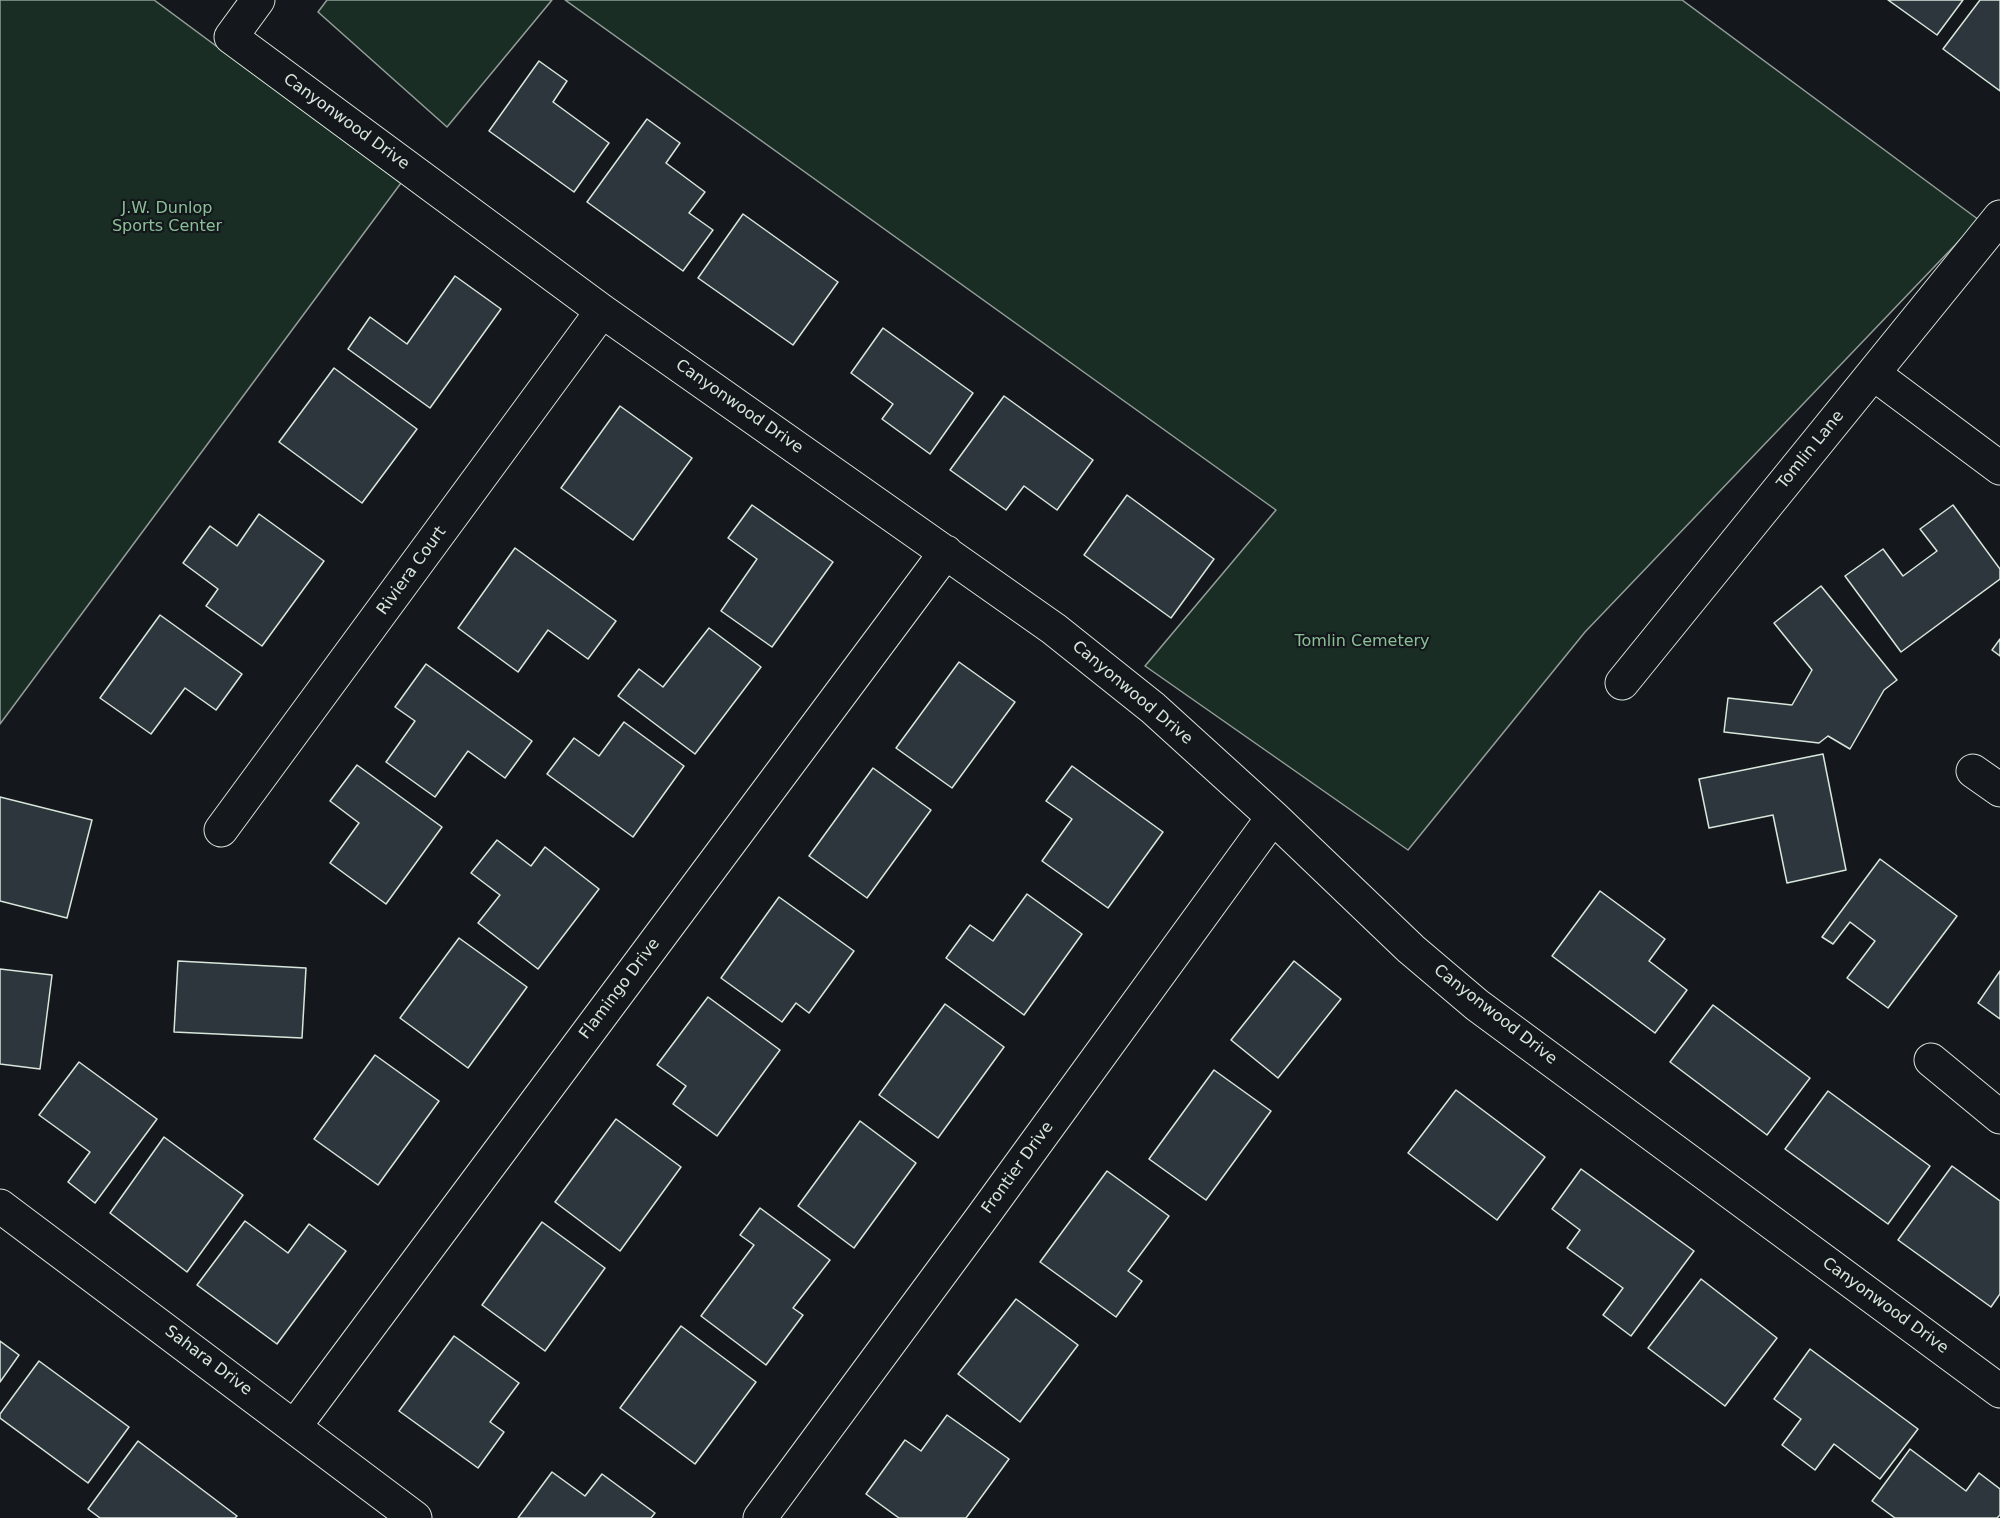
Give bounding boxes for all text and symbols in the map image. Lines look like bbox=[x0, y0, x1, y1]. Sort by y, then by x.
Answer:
street label: Canyonwood Drive bbox=[279, 70, 413, 174]
park label: J.W. Dunlop Sports Center bbox=[112, 199, 222, 237]
street label: Canyonwood Drive bbox=[672, 356, 806, 458]
street label: Tomlin Lane bbox=[1774, 407, 1848, 493]
street label: Riviera Court bbox=[373, 523, 451, 619]
park label: Tomlin Cemetery bbox=[1294, 632, 1430, 652]
street label: Canyonwood Drive bbox=[1068, 637, 1196, 749]
street label: Flamingo Drive bbox=[576, 935, 664, 1043]
street label: Canyonwood Drive bbox=[1430, 961, 1560, 1069]
street label: Frontier Drive bbox=[978, 1118, 1058, 1218]
street label: Canyonwood Drive bbox=[1818, 1254, 1952, 1358]
street label: Sahara Drive bbox=[161, 1322, 255, 1400]

